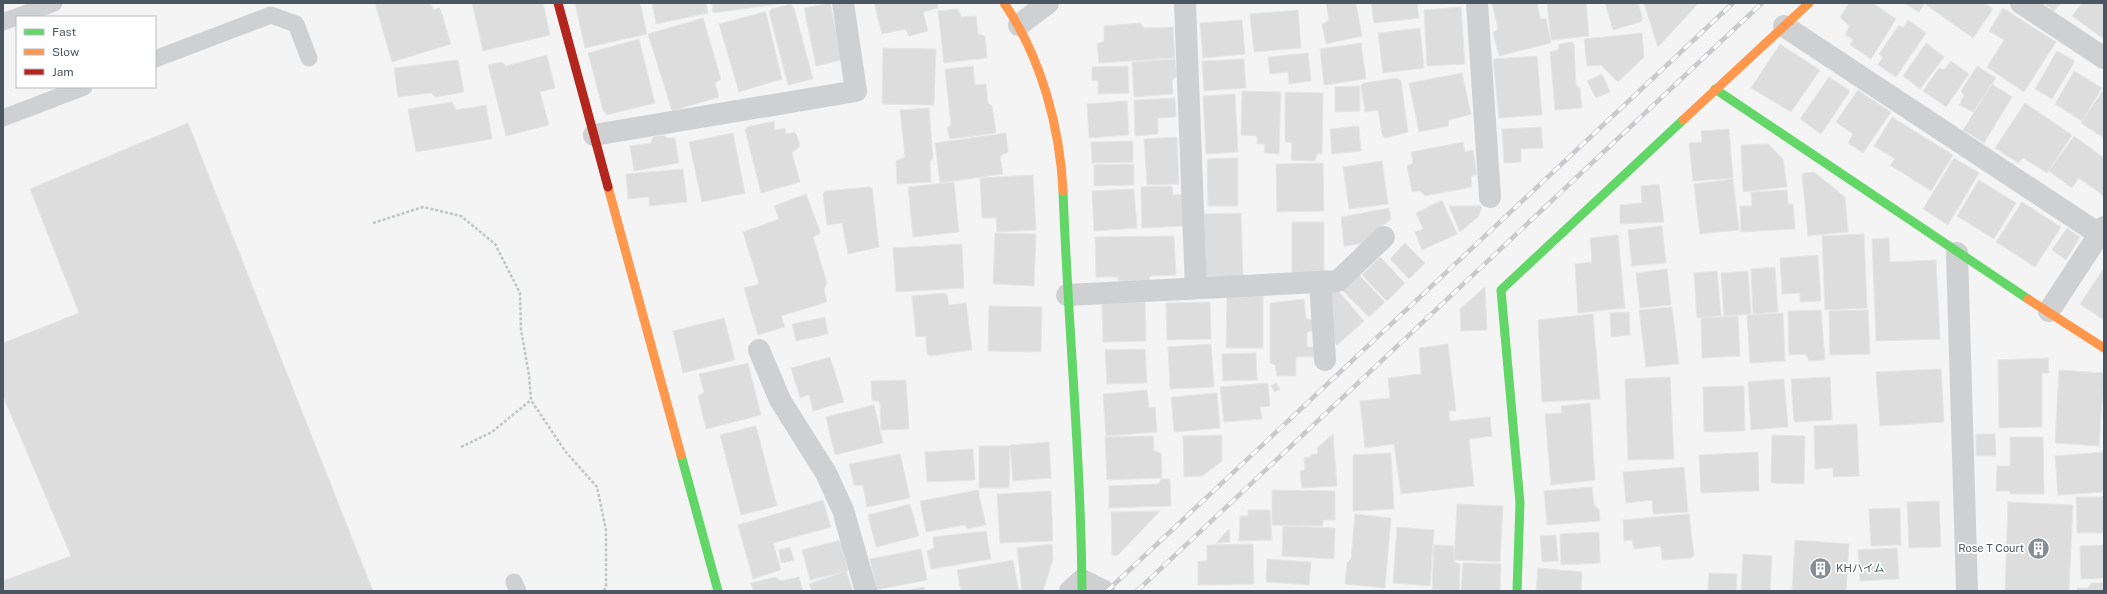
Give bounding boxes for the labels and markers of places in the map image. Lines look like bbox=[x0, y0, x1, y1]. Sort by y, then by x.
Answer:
building icon: Rose T Court bbox=[2026, 535, 2052, 561]
place label: Rose T Court bbox=[1958, 542, 2024, 554]
building icon: KHハイム bbox=[1807, 555, 1833, 581]
place label: KHハイム bbox=[1836, 562, 1885, 574]

